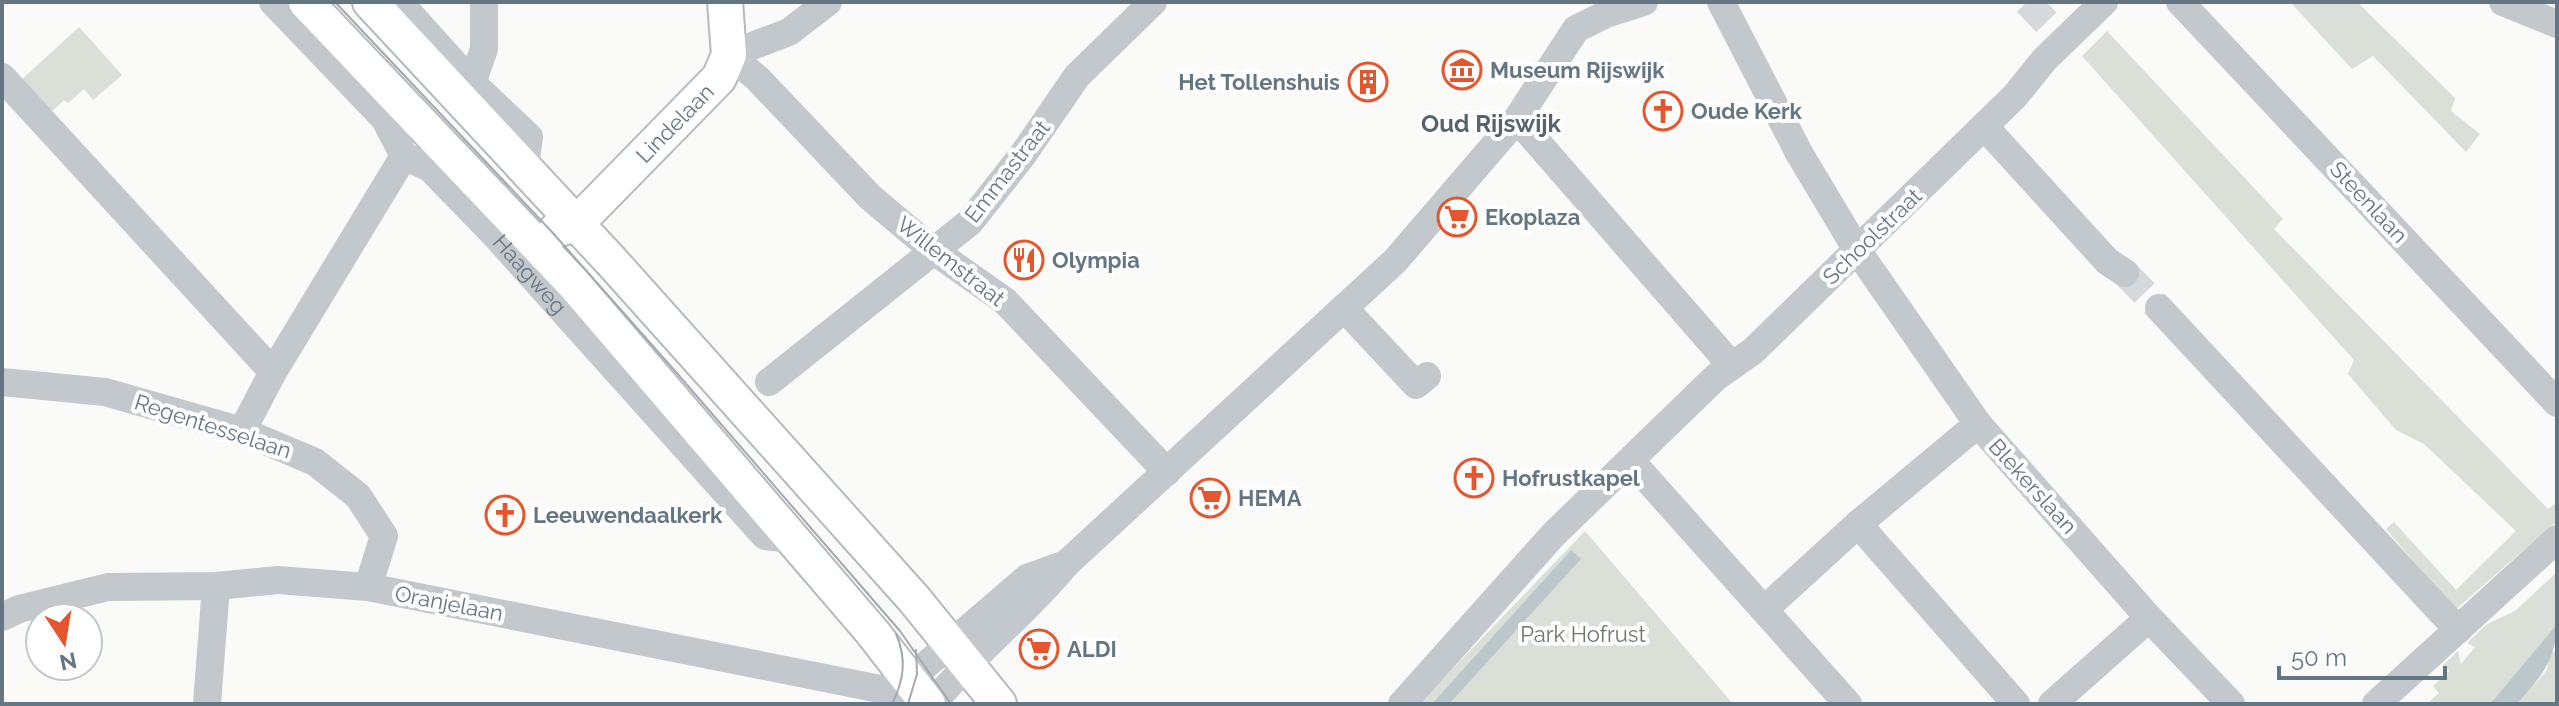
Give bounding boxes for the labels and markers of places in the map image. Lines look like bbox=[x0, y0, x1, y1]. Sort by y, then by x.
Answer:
museum icon: Museum Rijswijk bbox=[1441, 49, 1483, 91]
place label: Museum Rijswijk bbox=[1490, 57, 1665, 83]
building icon: Het Tollenshuis bbox=[1347, 61, 1389, 103]
place label: Het Tollenshuis bbox=[1178, 69, 1340, 95]
church icon: Oude Kerk bbox=[1642, 90, 1684, 132]
place label: Oude Kerk bbox=[1691, 98, 1803, 124]
supermarket icon: Ekoplaza bbox=[1436, 196, 1478, 238]
place label: Ekoplaza bbox=[1485, 204, 1580, 230]
restaurant icon: Olympia bbox=[1003, 239, 1045, 281]
place label: Olympia bbox=[1052, 247, 1140, 273]
church icon: Hofrustkapel bbox=[1453, 457, 1495, 499]
place label: Hofrustkapel bbox=[1502, 465, 1641, 491]
supermarket icon: HEMA bbox=[1189, 477, 1231, 519]
place label: HEMA bbox=[1238, 485, 1302, 511]
church icon: Leeuwendaalkerk bbox=[484, 494, 526, 536]
place label: Leeuwendaalkerk bbox=[533, 502, 723, 528]
supermarket icon: ALDI bbox=[1018, 628, 1060, 670]
place label: ALDI bbox=[1067, 636, 1117, 662]

